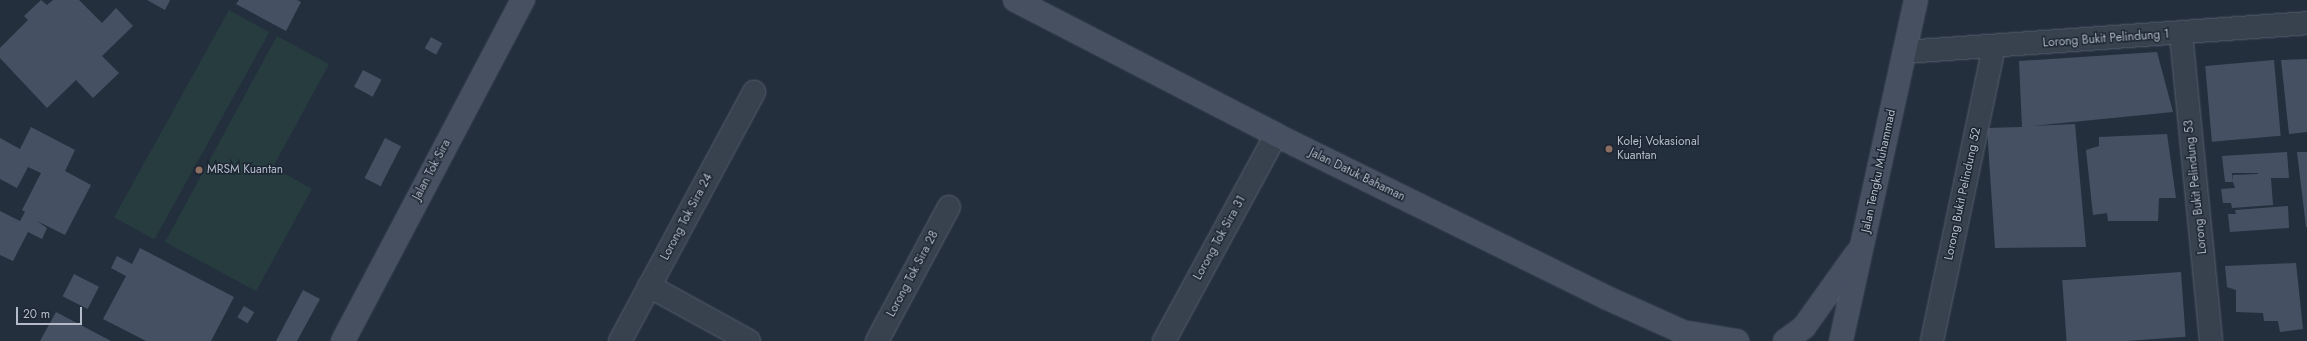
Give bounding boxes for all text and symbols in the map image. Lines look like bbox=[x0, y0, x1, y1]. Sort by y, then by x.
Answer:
street label: Lorong Bukit Pelindung 1 bbox=[2042, 27, 2170, 51]
street label: Jalan Tengku Muhammad bbox=[1859, 108, 1899, 234]
street label: Lorong Bukit Pelindung 53 bbox=[2182, 119, 2210, 255]
street label: Lorong Bukit Pelindung 52 bbox=[1942, 126, 1984, 262]
place label: Kolej Vokasional Kuantan bbox=[1617, 135, 1699, 163]
street label: Jalan Tok Sira bbox=[410, 137, 454, 203]
marker: Kolej Vokasional Kuantan bbox=[1604, 144, 1614, 154]
street label: Jalan Datuk Bahaman bbox=[1307, 146, 1407, 204]
place label: MRSM Kuantan bbox=[207, 163, 283, 177]
marker: MRSM Kuantan bbox=[194, 165, 204, 175]
street label: Lorong Tok Sira 24 bbox=[658, 171, 716, 263]
street label: Lorong Tok Sira 31 bbox=[1191, 193, 1249, 283]
street label: Lorong Tok Sira 28 bbox=[884, 228, 942, 320]
scale bar bbox=[18, 299, 84, 325]
text: 20 m bbox=[23, 305, 50, 323]

